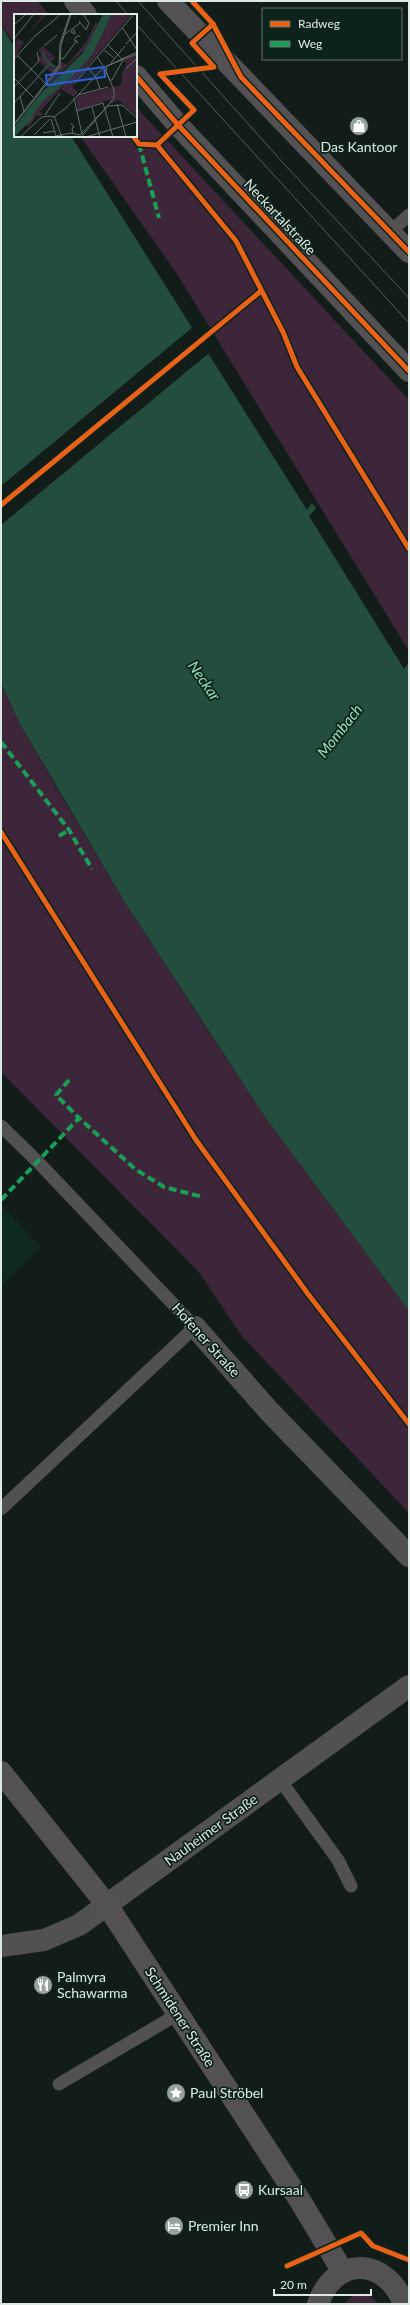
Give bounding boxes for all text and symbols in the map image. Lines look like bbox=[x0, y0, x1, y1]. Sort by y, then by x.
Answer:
legend bbox=[262, 8, 402, 60]
inset map bbox=[14, 14, 137, 137]
text: Radweg bbox=[298, 16, 340, 31]
text: Weg bbox=[298, 36, 322, 51]
shop icon: Das Kantoor bbox=[348, 115, 370, 137]
place label: Das Kantoor bbox=[321, 138, 397, 155]
street label: Neckartalstraße bbox=[241, 175, 320, 258]
water label: Neckar bbox=[185, 657, 225, 704]
water label: Mombach bbox=[313, 700, 366, 761]
street label: Hofener Straße bbox=[169, 1299, 244, 1380]
street label: Nauheimer Straße bbox=[161, 1790, 261, 1869]
street label: Schmidener Straße bbox=[142, 1964, 219, 2070]
place label: Palmyra Schawarma bbox=[57, 1968, 127, 2001]
restaurant icon: Palmyra Schawarma bbox=[32, 1974, 54, 1996]
place icon: Paul Ströbel bbox=[165, 2082, 187, 2104]
place label: Paul Ströbel bbox=[190, 2084, 263, 2101]
bus stop icon: Kursaal bbox=[233, 2179, 255, 2201]
place label: Kursaal bbox=[258, 2181, 303, 2198]
hotel icon: Premier Inn bbox=[163, 2215, 185, 2237]
place label: Premier Inn bbox=[188, 2217, 259, 2234]
scale bar bbox=[274, 2271, 371, 2297]
text: 20 m bbox=[280, 2277, 307, 2292]

